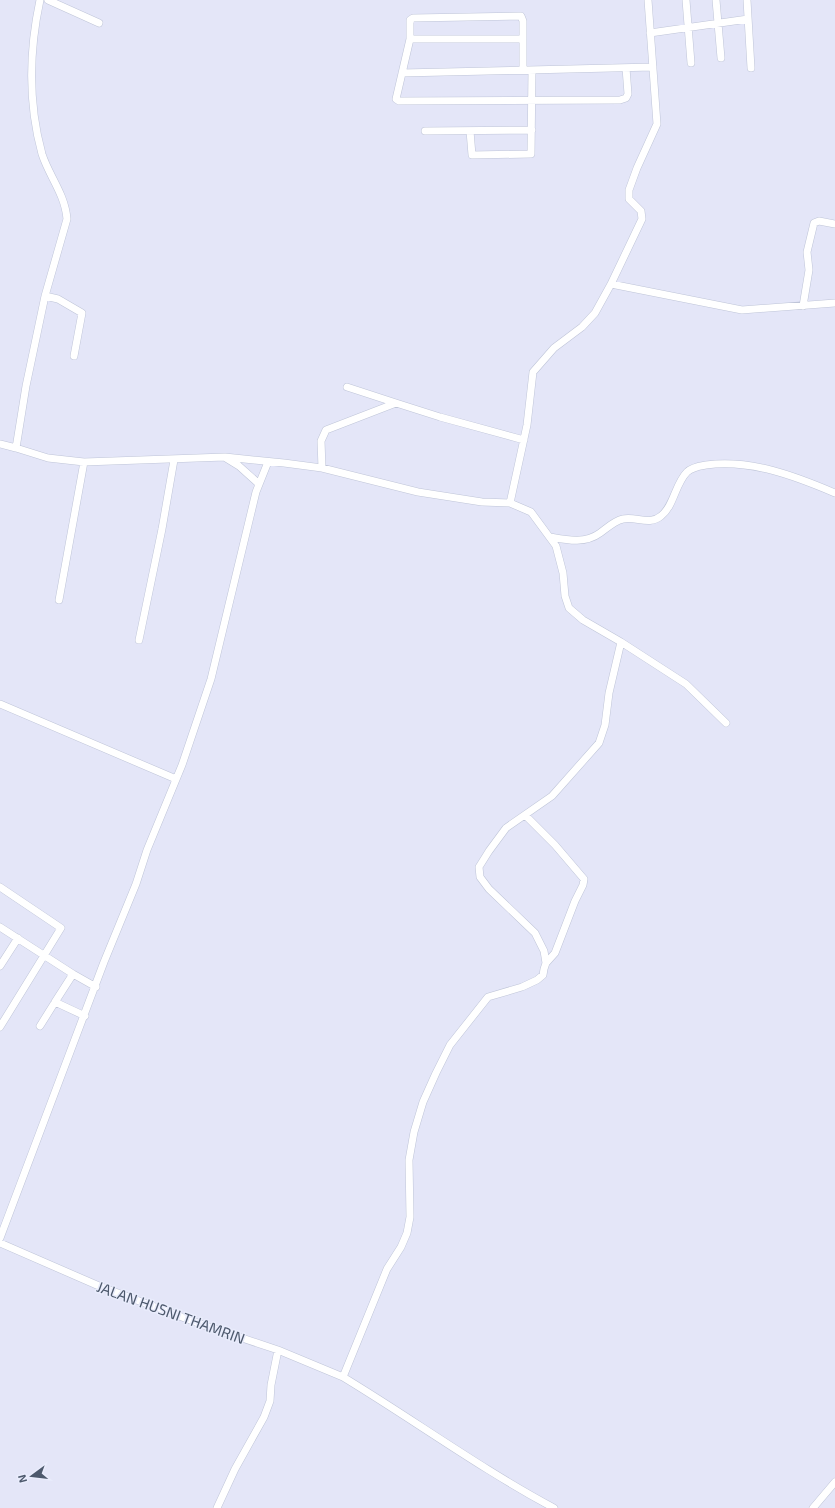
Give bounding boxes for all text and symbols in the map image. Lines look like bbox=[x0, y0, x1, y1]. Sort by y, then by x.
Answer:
street label: JALAN HUSNI THAMRIN bbox=[94, 1277, 248, 1347]
north arrow bbox=[12, 1456, 52, 1496]
text: N bbox=[15, 1473, 29, 1484]

